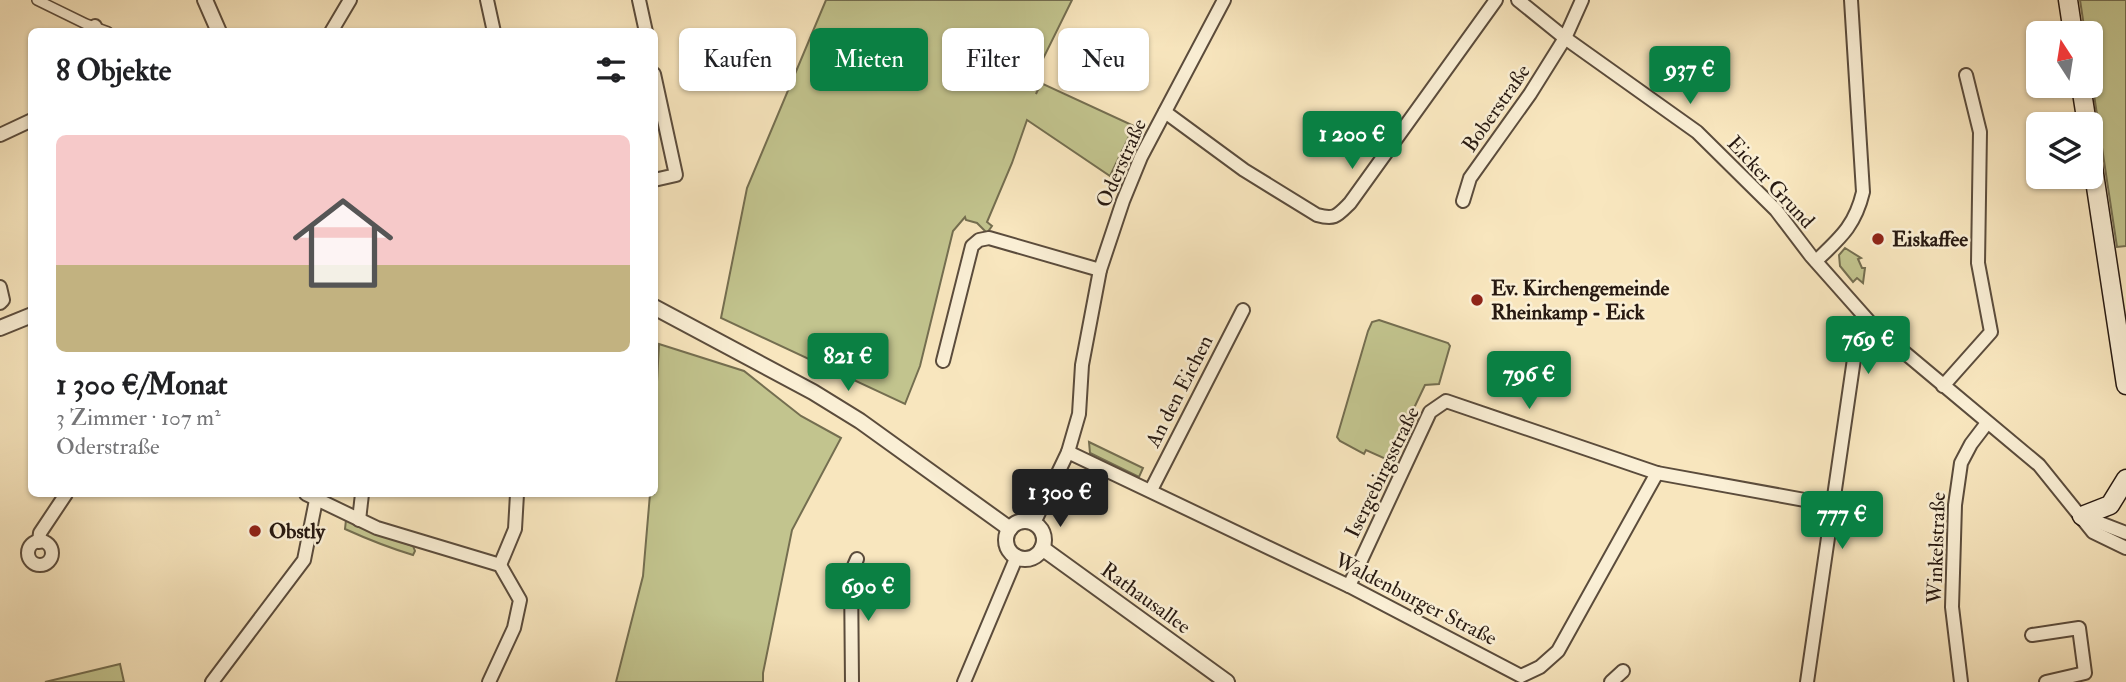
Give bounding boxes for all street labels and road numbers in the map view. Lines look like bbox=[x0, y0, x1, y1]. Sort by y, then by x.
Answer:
street label: Boberstraße bbox=[1456, 59, 1537, 158]
street label: Oderstraße bbox=[1090, 114, 1153, 212]
street label: Eicker Grund bbox=[1721, 130, 1821, 235]
street label: An den Eichen bbox=[1139, 330, 1219, 453]
street label: Isergebirgsstraße bbox=[1339, 402, 1426, 542]
street label: Winkelstraße bbox=[1921, 491, 1952, 606]
street label: Waldenburger Straße bbox=[1329, 546, 1502, 652]
street label: Rathausallee bbox=[1095, 557, 1196, 640]

